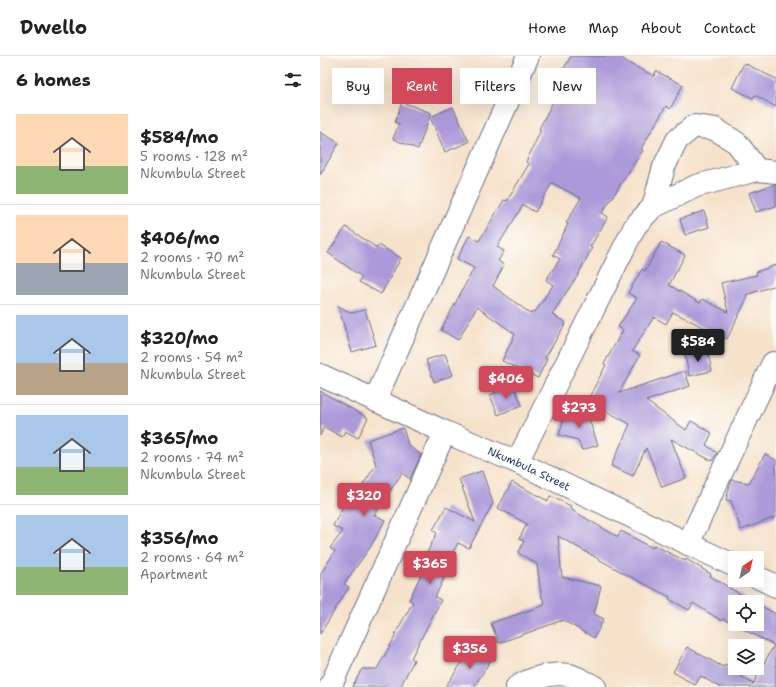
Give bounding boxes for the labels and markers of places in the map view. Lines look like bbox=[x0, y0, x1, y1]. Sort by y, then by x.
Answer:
pin: $584 bbox=[674, 329, 722, 363]
pin: $406 bbox=[482, 366, 530, 400]
pin: $273 bbox=[555, 395, 603, 429]
pin: $320 bbox=[340, 483, 388, 517]
pin: $365 bbox=[406, 551, 454, 585]
pin: $356 bbox=[446, 636, 494, 670]

